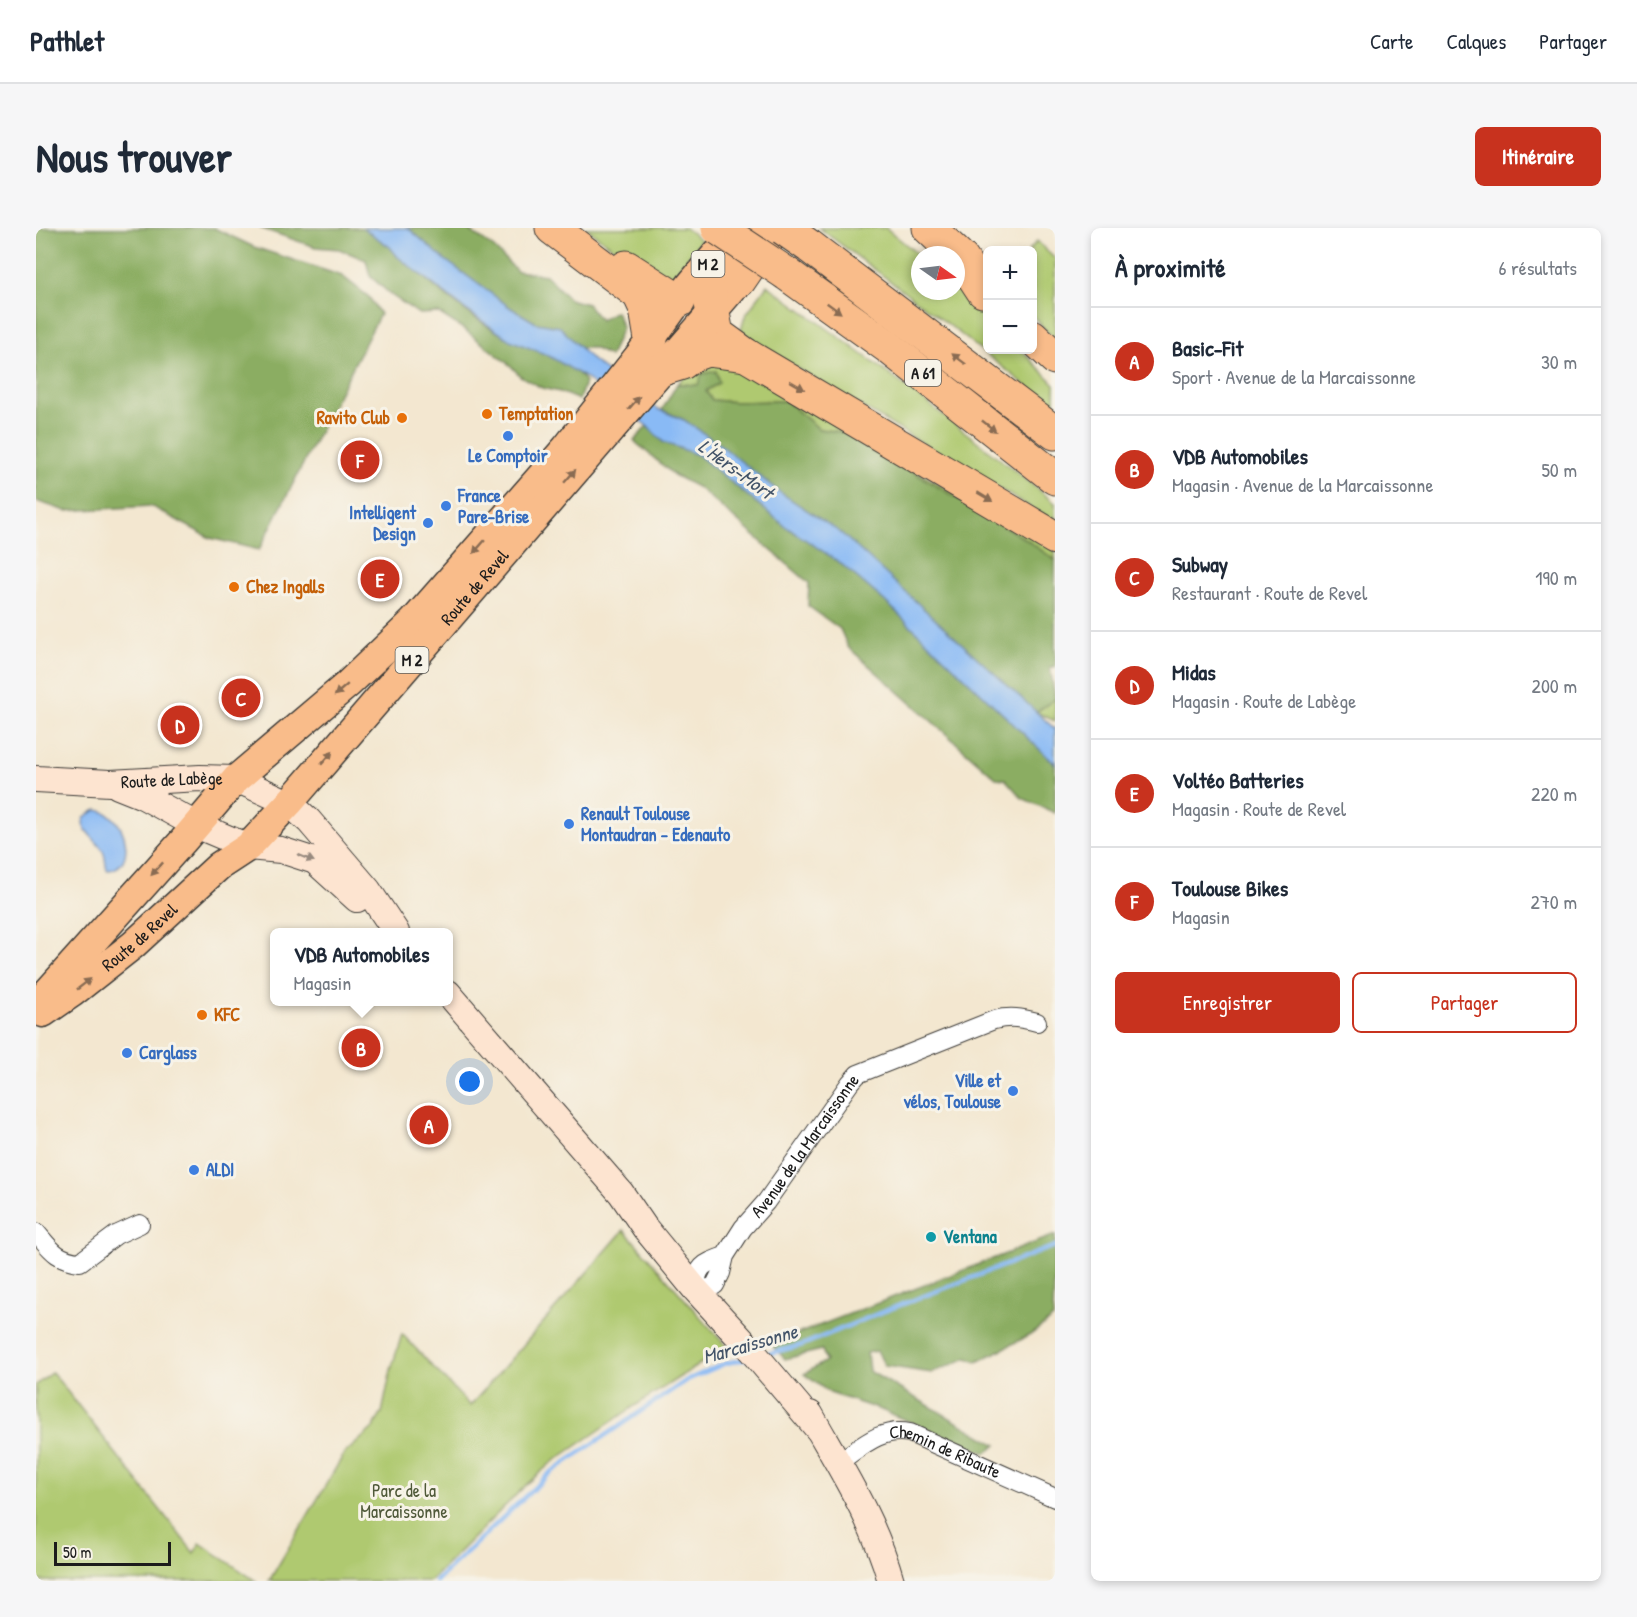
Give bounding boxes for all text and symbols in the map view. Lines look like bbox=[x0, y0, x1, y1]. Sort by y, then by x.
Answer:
text: Pathlet bbox=[30, 22, 104, 60]
text: Carte bbox=[1370, 27, 1413, 56]
text: Calques bbox=[1446, 27, 1506, 56]
text: Partager bbox=[1539, 27, 1607, 56]
button: Itinéraire bbox=[1475, 127, 1601, 186]
text: Nous trouver bbox=[36, 128, 232, 185]
north arrow bbox=[911, 246, 965, 300]
map controls bbox=[983, 246, 1037, 354]
button: + bbox=[983, 246, 1037, 300]
text: À proximité bbox=[1115, 250, 1226, 285]
road number: M 2 bbox=[692, 251, 724, 277]
text: 6 résultats bbox=[1498, 254, 1577, 281]
button: − bbox=[983, 300, 1037, 354]
one-way arrow bbox=[826, 302, 842, 314]
text: Basic-Fit bbox=[1172, 333, 1243, 363]
text: A bbox=[1130, 348, 1139, 375]
text: 30 m bbox=[1541, 348, 1577, 375]
one-way arrow bbox=[951, 352, 967, 365]
road number: A 61 bbox=[905, 360, 941, 386]
text: Sport · Avenue de la Marcaissonne bbox=[1172, 363, 1416, 390]
one-way arrow bbox=[788, 379, 805, 389]
one-way arrow bbox=[627, 396, 640, 411]
place label: Temptation bbox=[498, 401, 573, 427]
place label: Ravito Club bbox=[317, 405, 391, 430]
marker: Temptation bbox=[480, 407, 494, 421]
marker: Ravito Club bbox=[395, 411, 409, 425]
one-way arrow bbox=[982, 419, 997, 431]
marker: Le Comptoir bbox=[501, 429, 515, 443]
water label: L'Hers-Mort bbox=[694, 432, 782, 507]
pin: F bbox=[340, 438, 380, 482]
text: VDB Automobiles bbox=[1172, 441, 1308, 471]
place label: Le Comptoir bbox=[468, 443, 548, 469]
text: B bbox=[1129, 456, 1140, 483]
text: 50 m bbox=[1541, 456, 1577, 483]
one-way arrow bbox=[563, 469, 576, 484]
text: Magasin · Avenue de la Marcaissonne bbox=[1172, 471, 1433, 498]
place label: France Pare-Brise bbox=[457, 483, 530, 529]
one-way arrow bbox=[977, 491, 993, 502]
marker: France Pare-Brise bbox=[439, 499, 453, 513]
place label: Intelligent Design bbox=[349, 500, 417, 547]
marker: Intelligent Design bbox=[421, 516, 435, 530]
one-way arrow bbox=[473, 539, 486, 554]
street label: Route de Revel bbox=[435, 544, 514, 631]
text: Subway bbox=[1172, 549, 1228, 579]
pin: E bbox=[360, 556, 400, 602]
text: C bbox=[1129, 564, 1140, 591]
text: 190 m bbox=[1535, 564, 1577, 591]
place label: Chez Ingalls bbox=[246, 574, 325, 600]
text: Restaurant · Route de Revel bbox=[1172, 579, 1367, 606]
marker: Chez Ingalls bbox=[227, 580, 241, 594]
road number: M 2 bbox=[396, 647, 428, 673]
text: Midas bbox=[1172, 657, 1216, 687]
text: D bbox=[1130, 672, 1139, 699]
text: 200 m bbox=[1532, 672, 1577, 699]
pin: C bbox=[222, 676, 260, 720]
one-way arrow bbox=[334, 683, 349, 696]
text: Magasin · Route de Labège bbox=[1172, 687, 1356, 714]
pin: D bbox=[160, 702, 200, 748]
one-way arrow bbox=[320, 751, 333, 766]
street label: Route de Labège bbox=[120, 765, 223, 794]
text: Voltéo Batteries bbox=[1172, 765, 1304, 795]
text: E bbox=[1130, 780, 1139, 807]
text: 220 m bbox=[1531, 780, 1577, 807]
text: Magasin · Route de Revel bbox=[1172, 795, 1346, 822]
place label: Renault Toulouse Montaudran - Edenauto bbox=[581, 801, 731, 847]
marker: Renault Toulouse Montaudran - Edenauto bbox=[562, 817, 576, 831]
one-way arrow bbox=[297, 853, 315, 863]
one-way arrow bbox=[150, 862, 164, 877]
text: Toulouse Bikes bbox=[1172, 873, 1288, 903]
text: F bbox=[1131, 888, 1138, 915]
text: 270 m bbox=[1531, 888, 1577, 915]
street label: Route de Revel bbox=[96, 897, 183, 977]
text: Magasin bbox=[1172, 903, 1230, 930]
popup bbox=[270, 928, 453, 1006]
text: VDB Automobiles bbox=[294, 939, 429, 969]
text: Magasin bbox=[294, 969, 351, 996]
button: Enregistrer bbox=[1115, 972, 1340, 1033]
button: Partager bbox=[1352, 972, 1577, 1033]
one-way arrow bbox=[76, 978, 91, 990]
place label: KFC bbox=[214, 1002, 240, 1027]
marker: KFC bbox=[195, 1008, 209, 1022]
pin: B bbox=[342, 1026, 380, 1070]
place label: Carglass bbox=[139, 1040, 197, 1066]
marker: Carglass bbox=[120, 1046, 134, 1060]
your location bbox=[455, 1067, 484, 1096]
street label: Avenue de la Marcaissonne bbox=[745, 1068, 865, 1223]
place label: Ville et vélos, Toulouse bbox=[903, 1068, 1002, 1114]
marker: Ville et vélos, Toulouse bbox=[1006, 1084, 1020, 1098]
pin: A bbox=[410, 1102, 448, 1148]
place label: ALDI bbox=[206, 1157, 234, 1182]
marker: ALDI bbox=[187, 1163, 201, 1177]
place label: Ventana bbox=[943, 1224, 998, 1249]
marker: Ventana bbox=[924, 1230, 938, 1244]
water label: Marcaissonne bbox=[700, 1317, 801, 1370]
street label: Chemin de Ribaute bbox=[888, 1419, 1005, 1484]
park label: Parc de la Marcaissonne bbox=[360, 1478, 448, 1524]
scale bar bbox=[54, 1539, 171, 1566]
text: 50 m bbox=[63, 1541, 92, 1563]

